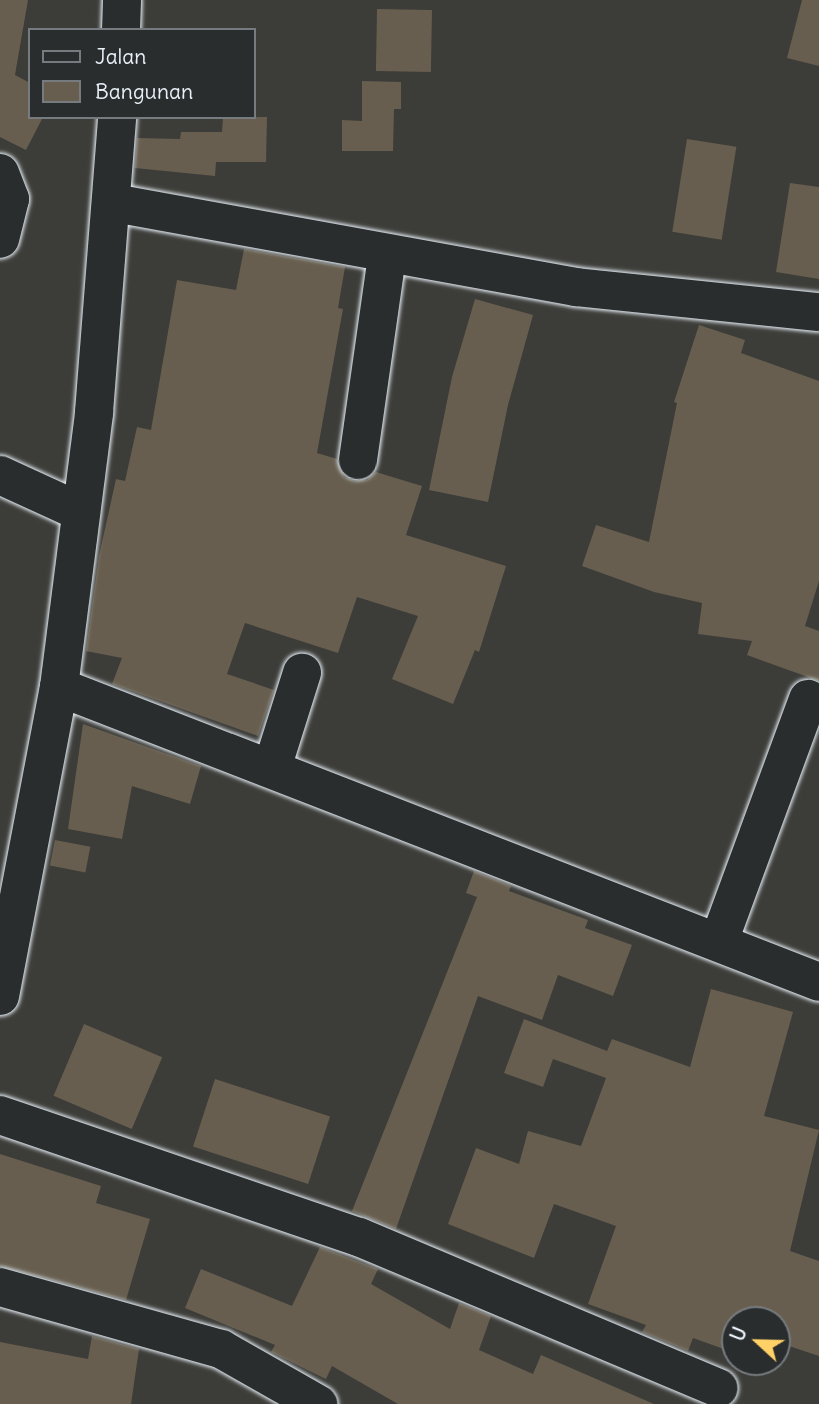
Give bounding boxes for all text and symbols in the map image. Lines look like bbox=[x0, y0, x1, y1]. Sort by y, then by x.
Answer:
legend bbox=[28, 28, 256, 119]
text: Jalan bbox=[95, 43, 146, 70]
text: Bangunan bbox=[95, 78, 193, 105]
north arrow bbox=[721, 1306, 791, 1376]
text: U bbox=[725, 1323, 752, 1344]

